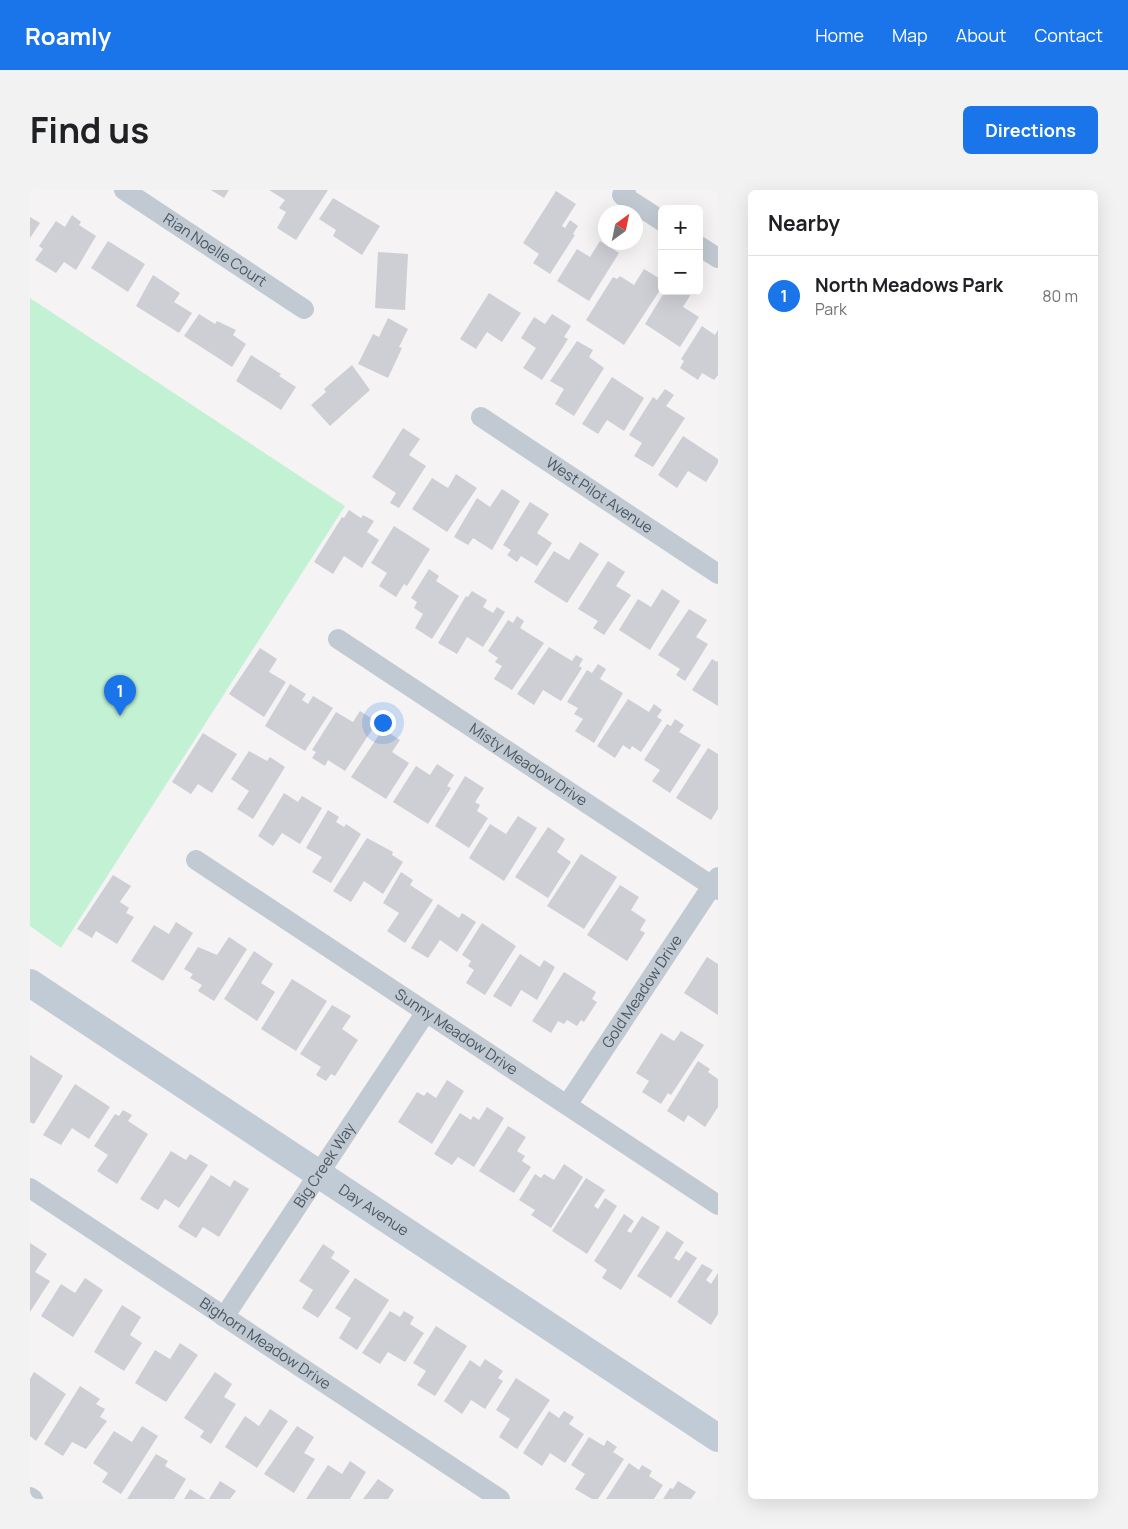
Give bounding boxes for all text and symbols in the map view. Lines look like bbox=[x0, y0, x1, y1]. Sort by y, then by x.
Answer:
text: Roamly bbox=[25, 19, 111, 52]
text: Home bbox=[815, 23, 864, 47]
text: Map bbox=[892, 23, 928, 47]
text: About bbox=[956, 23, 1006, 47]
text: Contact bbox=[1034, 23, 1103, 47]
text: Find us bbox=[30, 106, 149, 154]
button: Directions bbox=[963, 106, 1098, 154]
north arrow bbox=[598, 205, 643, 250]
map controls bbox=[658, 205, 703, 295]
button: + bbox=[658, 205, 703, 250]
street label: Rian Noelle Court bbox=[159, 208, 271, 292]
text: Nearby bbox=[768, 209, 840, 237]
button: − bbox=[658, 250, 703, 295]
text: North Meadows Park bbox=[815, 272, 1003, 298]
text: 1 bbox=[780, 285, 788, 307]
text: 80 m bbox=[1042, 285, 1078, 307]
text: Park bbox=[815, 298, 847, 320]
street label: West Pilot Avenue bbox=[542, 452, 657, 538]
pin: 1 bbox=[104, 675, 136, 716]
your location bbox=[370, 710, 396, 736]
street label: Misty Meadow Drive bbox=[465, 718, 592, 811]
street label: Gold Meadow Drive bbox=[597, 931, 687, 1052]
street label: Sunny Meadow Drive bbox=[391, 983, 522, 1080]
street label: Big Creek Way bbox=[288, 1118, 360, 1212]
street label: Day Avenue bbox=[335, 1179, 413, 1241]
street label: Bighorn Meadow Drive bbox=[196, 1292, 335, 1394]

